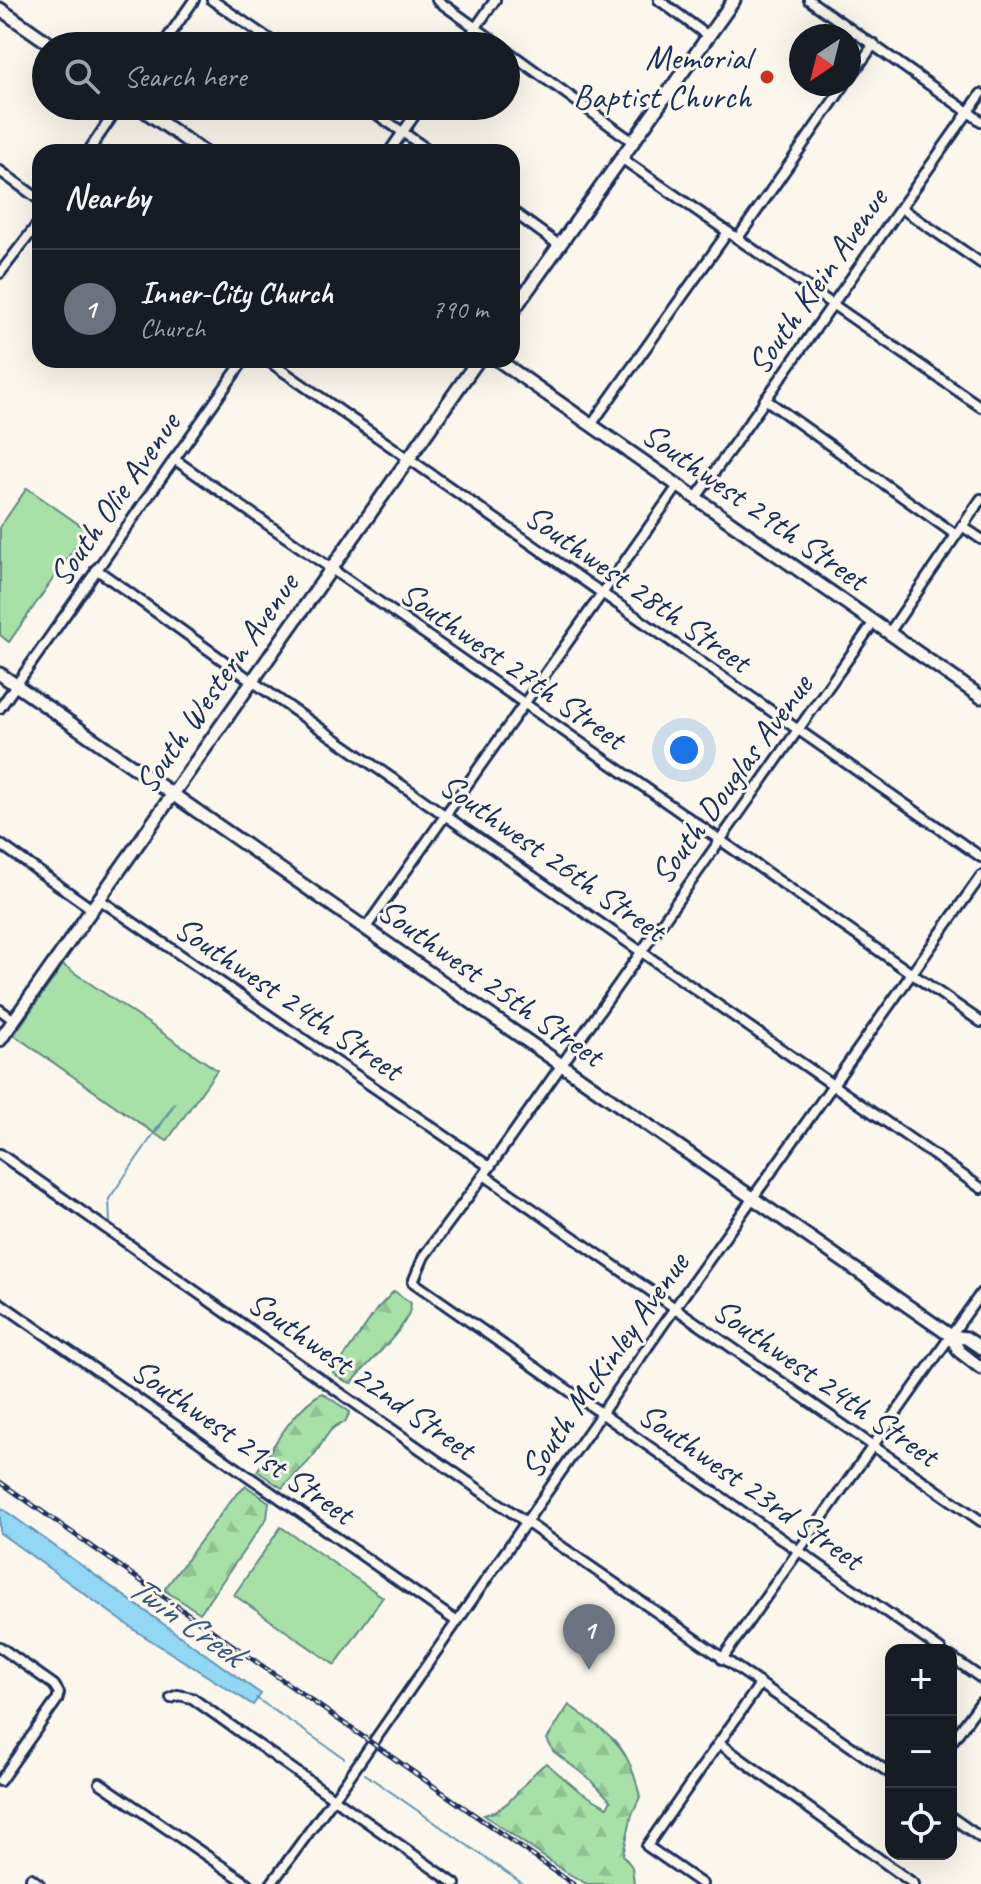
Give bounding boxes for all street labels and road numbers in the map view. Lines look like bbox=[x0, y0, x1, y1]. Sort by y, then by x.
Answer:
street label: South Klein Avenue bbox=[737, 177, 899, 382]
street label: South Olie Avenue bbox=[38, 401, 191, 594]
street label: Southwest 29th Street bbox=[634, 412, 879, 602]
street label: Southwest 28th Street bbox=[517, 494, 762, 684]
street label: South Western Avenue bbox=[124, 562, 310, 801]
street label: Southwest 27th Street bbox=[392, 571, 637, 761]
street label: South Douglas Avenue bbox=[640, 664, 823, 892]
street label: Southwest 26th Street bbox=[432, 763, 677, 953]
street label: Southwest 25th Street bbox=[370, 888, 615, 1078]
street label: Southwest 24th Street bbox=[167, 906, 414, 1092]
street label: South McKinley Avenue bbox=[510, 1242, 699, 1486]
street label: Southwest 22nd Street bbox=[240, 1281, 487, 1472]
street label: Southwest 24th Street bbox=[705, 1288, 950, 1478]
street label: Southwest 21st Street bbox=[123, 1348, 366, 1536]
street label: Southwest 23rd Street bbox=[630, 1392, 875, 1582]

